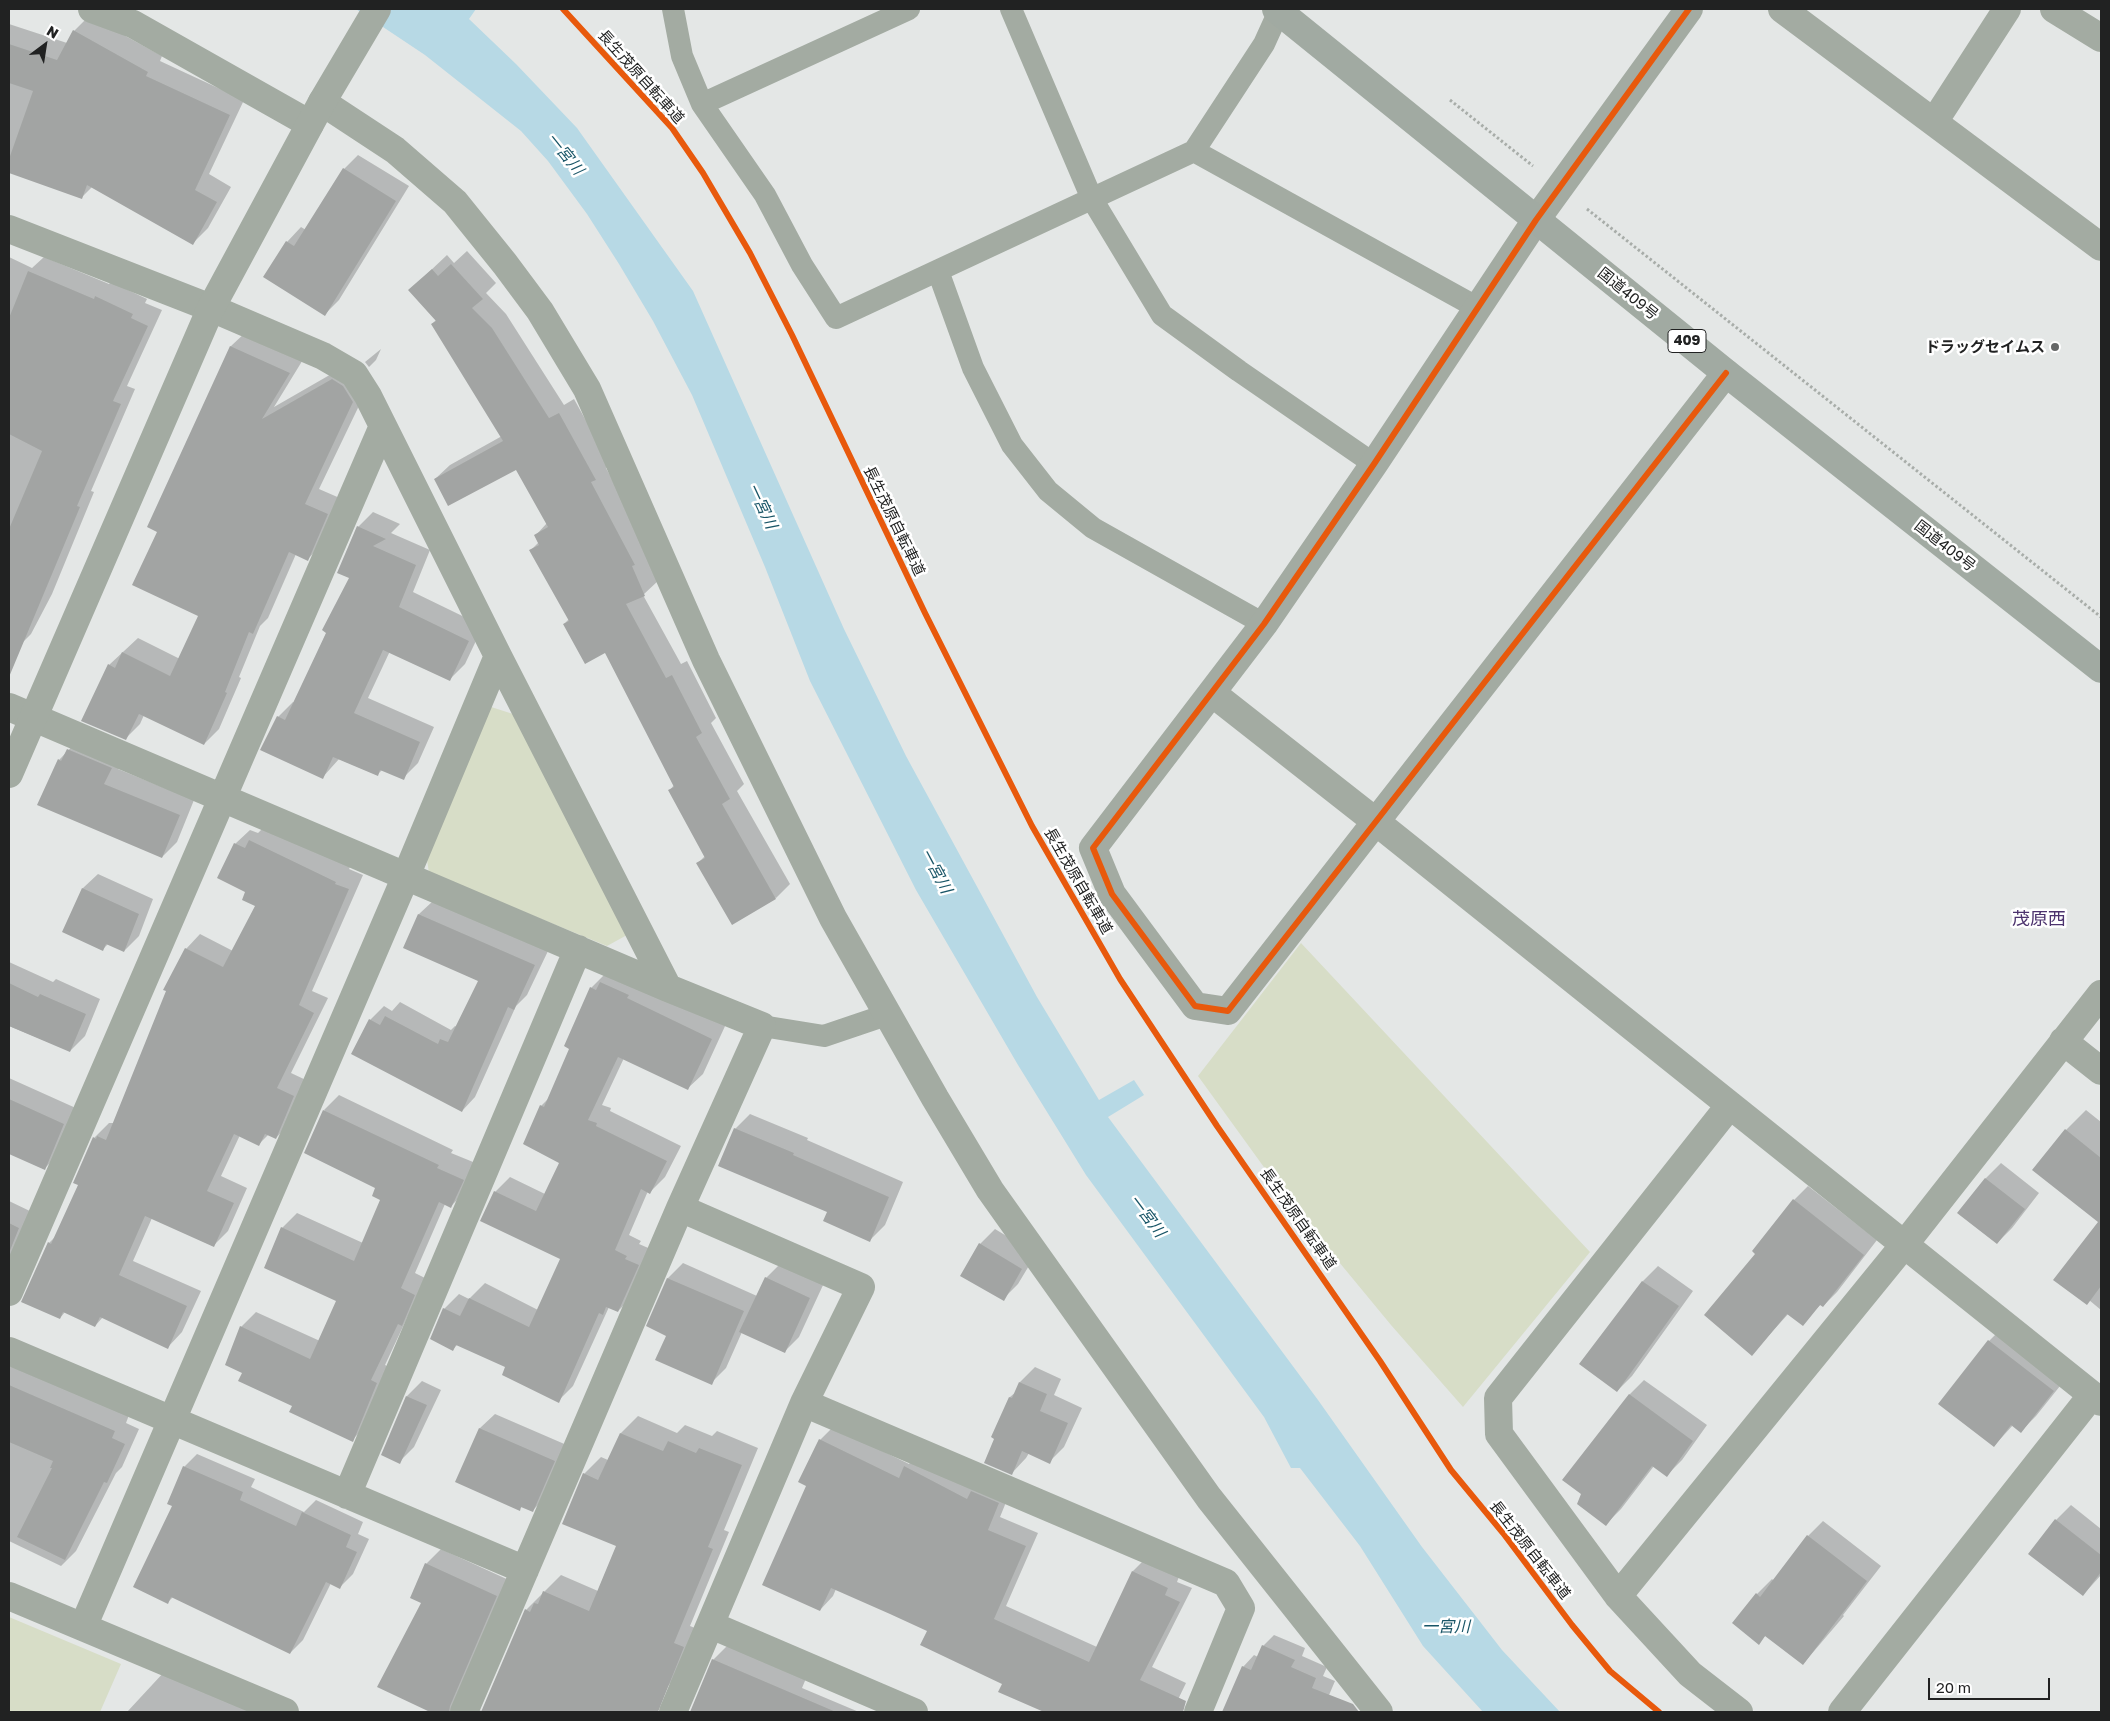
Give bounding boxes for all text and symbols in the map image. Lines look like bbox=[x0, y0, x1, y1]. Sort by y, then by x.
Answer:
north arrow bbox=[20, 20, 70, 70]
text: N bbox=[44, 22, 62, 42]
street label: 長生茂原自転車道 bbox=[594, 26, 688, 128]
water label: 一宮川 bbox=[542, 129, 588, 179]
street label: 国道409号 bbox=[1594, 264, 1662, 324]
road number: 409 bbox=[1668, 330, 1706, 352]
place label: ドラッグセイムス bbox=[1925, 338, 2045, 356]
marker: ドラッグセイムス bbox=[2049, 341, 2061, 353]
street label: 長生茂原自転車道 bbox=[860, 463, 928, 579]
water label: 一宮川 bbox=[743, 480, 781, 532]
street label: 国道409号 bbox=[1911, 517, 1979, 575]
street label: 長生茂原自転車道 bbox=[1040, 825, 1116, 937]
water label: 一宮川 bbox=[916, 845, 956, 897]
district label: 茂原西 bbox=[2012, 908, 2066, 930]
street label: 長生茂原自転車道 bbox=[1256, 1165, 1340, 1273]
water label: 一宮川 bbox=[1125, 1191, 1169, 1241]
street label: 長生茂原自転車道 bbox=[1486, 1497, 1574, 1603]
water label: 一宮川 bbox=[1422, 1617, 1470, 1637]
scale bar bbox=[1930, 1668, 2052, 1700]
text: 20 m bbox=[1936, 1678, 1971, 1696]

